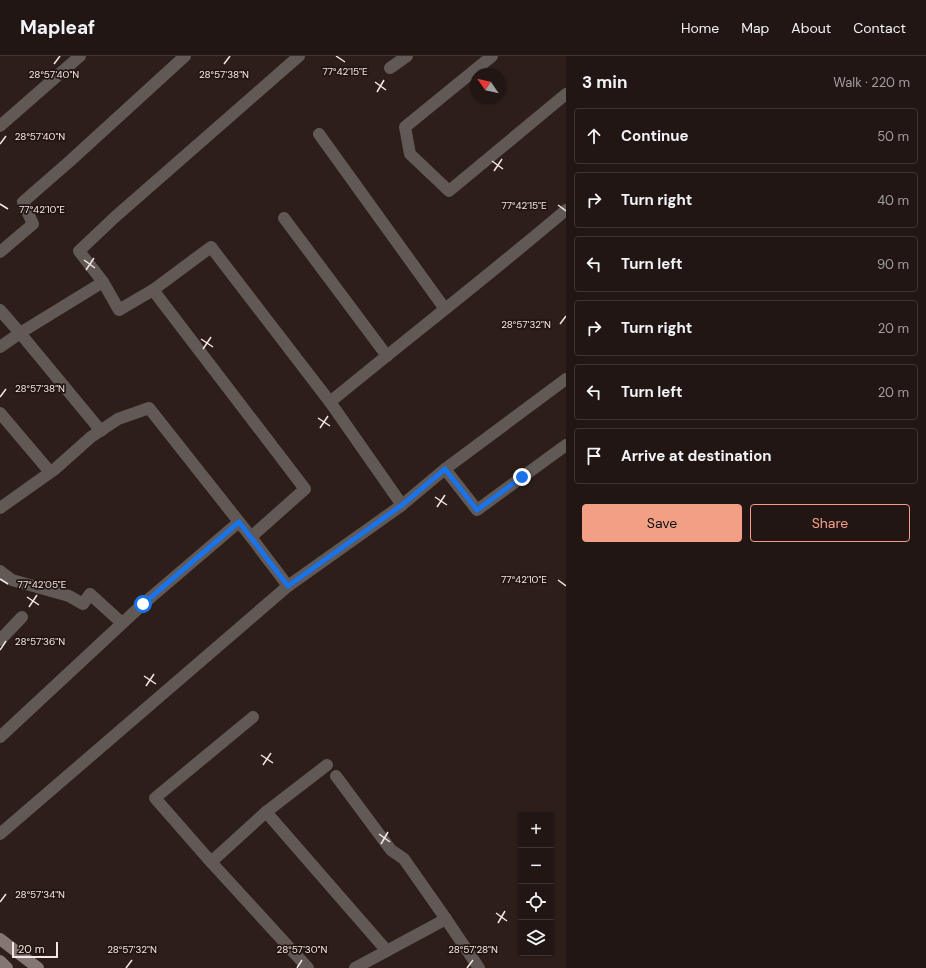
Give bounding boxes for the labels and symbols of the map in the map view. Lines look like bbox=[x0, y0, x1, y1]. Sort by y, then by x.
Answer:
text: 77°42'15"E bbox=[322, 65, 368, 78]
text: 28°57'40"N bbox=[29, 68, 79, 81]
text: 28°57'38"N bbox=[199, 68, 249, 81]
north arrow bbox=[470, 68, 506, 104]
text: 28°57'40"N bbox=[15, 130, 65, 143]
text: 77°42'15"E bbox=[501, 199, 547, 212]
text: 77°42'10"E bbox=[19, 203, 65, 216]
text: 28°57'32"N bbox=[501, 318, 551, 331]
text: 28°57'38"N bbox=[15, 382, 65, 395]
route end bbox=[513, 468, 531, 486]
text: 77°42'10"E bbox=[501, 573, 547, 586]
text: 77°42'05"E bbox=[18, 578, 67, 591]
route start bbox=[134, 595, 152, 613]
text: 28°57'36"N bbox=[15, 635, 65, 648]
text: 28°57'34"N bbox=[15, 888, 65, 901]
scale bar bbox=[12, 940, 58, 959]
text: 28°57'32"N bbox=[107, 943, 157, 956]
text: 28°57'30"N bbox=[277, 943, 327, 956]
text: 28°57'28"N bbox=[448, 943, 498, 956]

